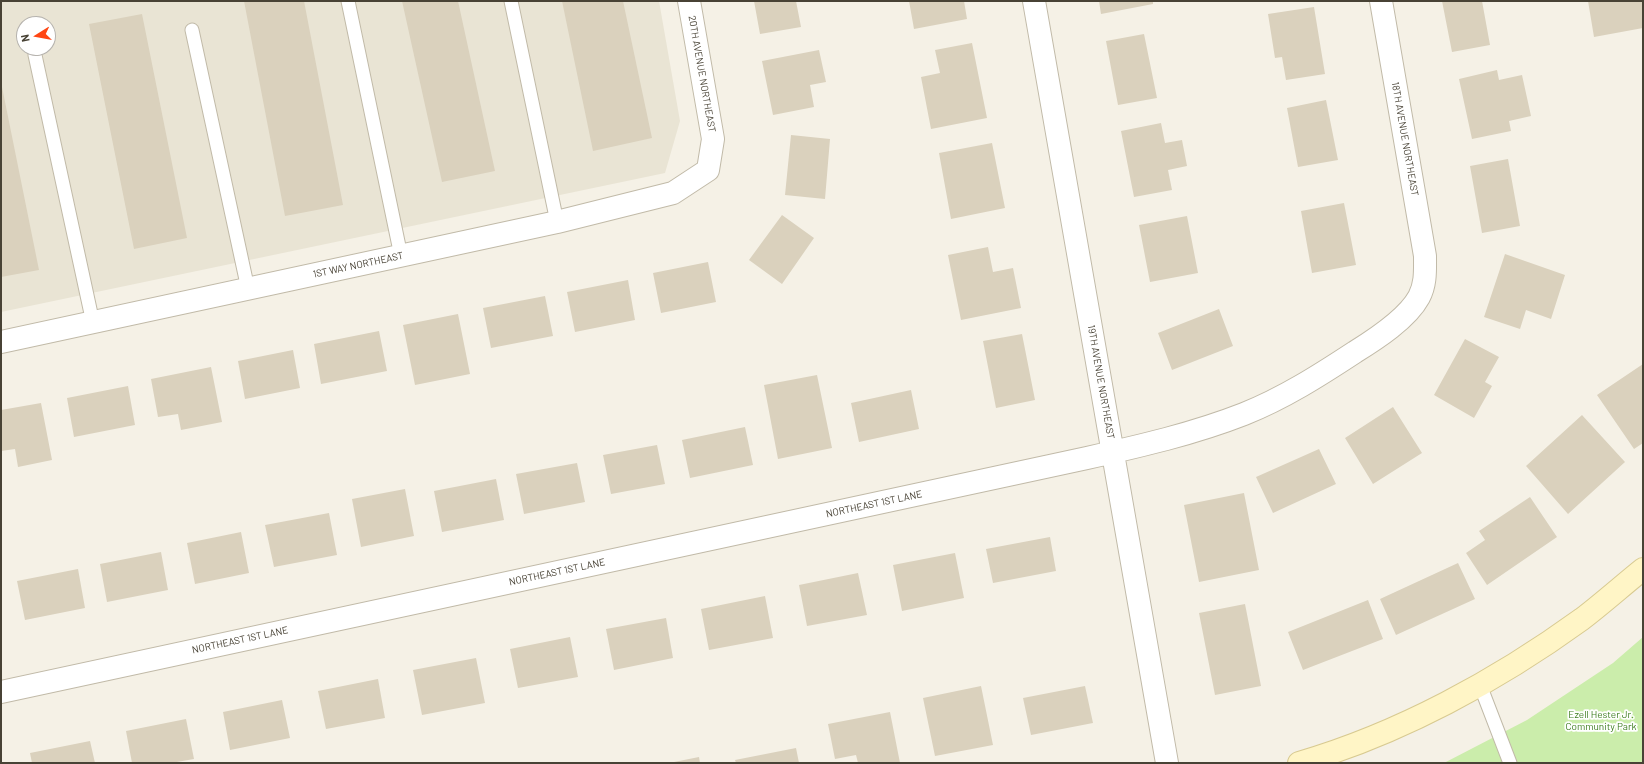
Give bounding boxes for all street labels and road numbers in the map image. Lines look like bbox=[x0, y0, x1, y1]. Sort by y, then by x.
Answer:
street label: 20TH AVENUE NORTHEAST bbox=[686, 15, 718, 133]
street label: 18TH AVENUE NORTHEAST bbox=[1389, 81, 1421, 197]
street label: 1ST WAY NORTHEAST bbox=[312, 250, 404, 280]
street label: 19TH AVENUE NORTHEAST bbox=[1085, 324, 1117, 440]
street label: NORTHEAST 1ST LANE bbox=[825, 488, 923, 520]
street label: NORTHEAST 1ST LANE bbox=[508, 556, 606, 588]
street label: NORTHEAST 1ST LANE bbox=[191, 624, 289, 656]

